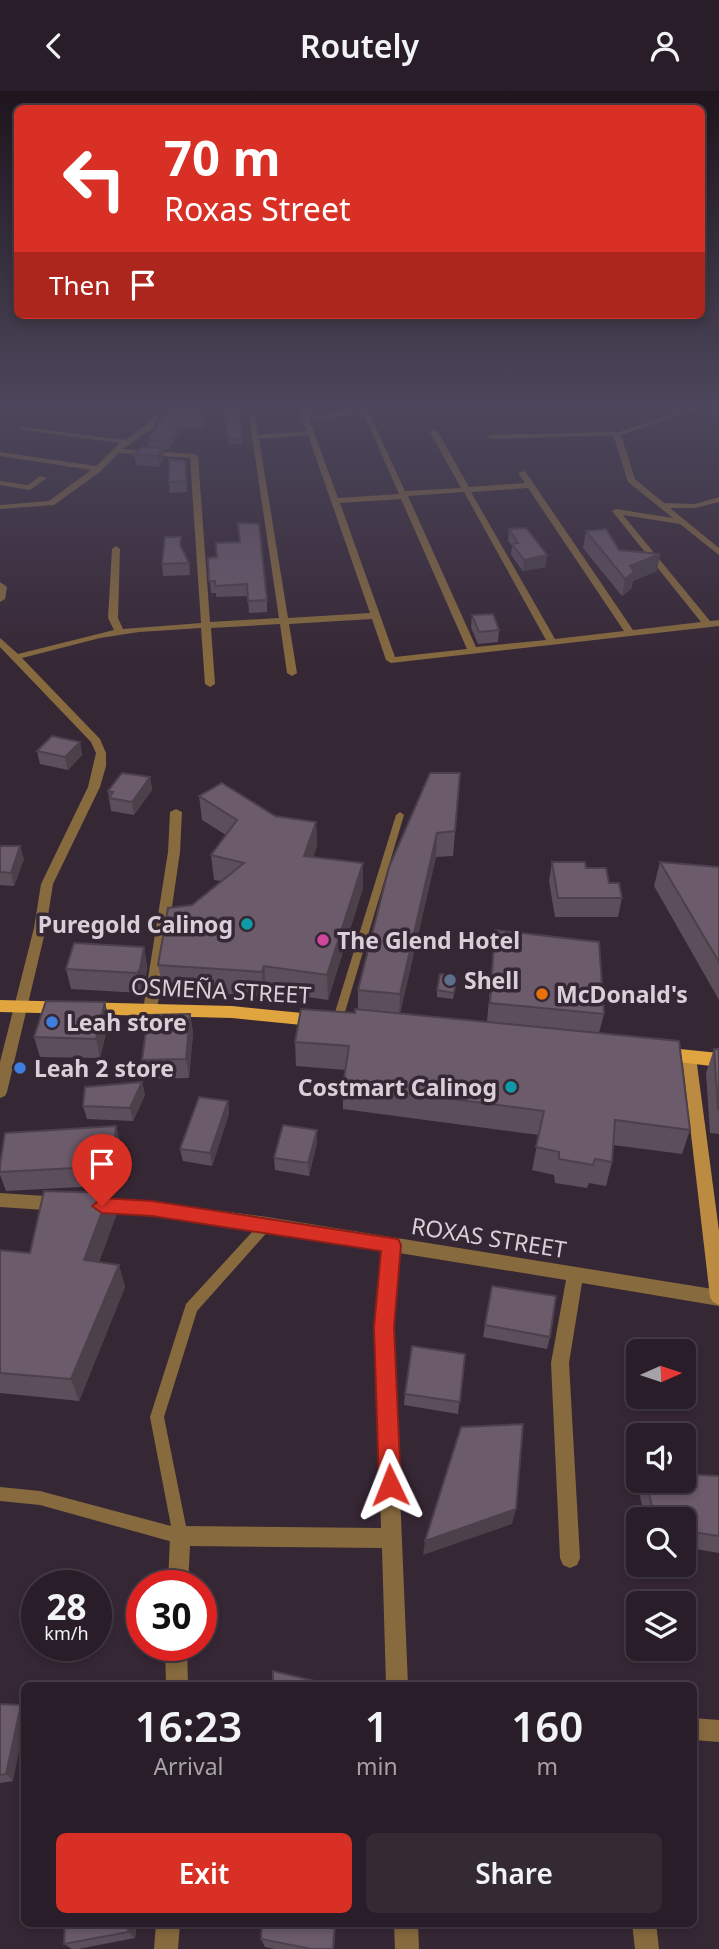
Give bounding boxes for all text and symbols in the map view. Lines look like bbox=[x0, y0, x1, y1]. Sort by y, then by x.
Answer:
text: Routely bbox=[300, 24, 419, 67]
icon: back bbox=[35, 27, 73, 65]
icon: person bbox=[646, 27, 684, 65]
text: 70 m bbox=[164, 124, 281, 190]
icon: left bbox=[49, 133, 140, 224]
text: Roxas Street bbox=[164, 187, 351, 230]
icon: arrive bbox=[124, 266, 162, 304]
text: Then bbox=[49, 267, 110, 303]
place label: Puregold Calinog bbox=[38, 908, 233, 940]
marker: Puregold Calinog bbox=[239, 916, 255, 932]
place label: The Glend Hotel bbox=[337, 924, 520, 956]
marker: The Glend Hotel bbox=[315, 932, 331, 948]
place label: Shell bbox=[464, 964, 519, 996]
street label: OSMEÑA STREET bbox=[130, 969, 312, 1011]
marker: Shell bbox=[442, 972, 458, 988]
place label: McDonald's bbox=[556, 978, 688, 1010]
marker: McDonald's bbox=[534, 986, 550, 1002]
place label: Leah store bbox=[66, 1006, 187, 1038]
marker: Leah store bbox=[44, 1014, 60, 1030]
place label: Leah 2 store bbox=[34, 1052, 174, 1084]
marker: Leah 2 store bbox=[12, 1060, 28, 1076]
place label: Costmart Calinog bbox=[298, 1071, 497, 1103]
marker: Costmart Calinog bbox=[503, 1079, 519, 1095]
pin bbox=[72, 1134, 132, 1206]
icon: arrive bbox=[83, 1145, 121, 1183]
street label: ROXAS STREET bbox=[409, 1209, 569, 1265]
north arrow bbox=[626, 1339, 696, 1409]
map controls bbox=[626, 1339, 696, 1661]
button: sound bbox=[626, 1423, 696, 1493]
position arrow bbox=[353, 1448, 427, 1522]
button: search bbox=[626, 1507, 696, 1577]
speed limit sign: 30 bbox=[126, 1570, 217, 1661]
text: 28 bbox=[46, 1583, 87, 1630]
button: layers bbox=[626, 1591, 696, 1661]
text: km/h bbox=[44, 1621, 89, 1645]
text: 16:23 bbox=[135, 1697, 242, 1754]
text: 1 bbox=[365, 1697, 389, 1754]
text: 160 bbox=[511, 1697, 583, 1754]
text: Arrival bbox=[153, 1750, 224, 1782]
text: min bbox=[356, 1750, 398, 1782]
text: m bbox=[537, 1750, 558, 1782]
button: Exit bbox=[56, 1833, 352, 1913]
button: Share bbox=[366, 1833, 662, 1913]

